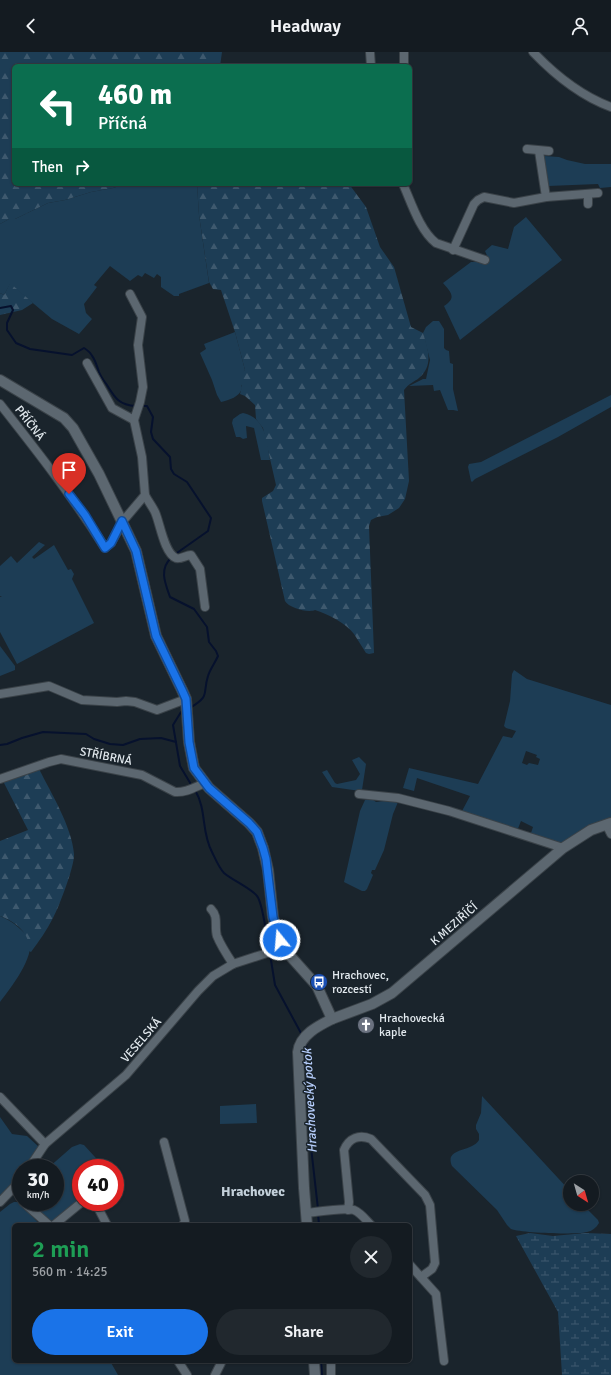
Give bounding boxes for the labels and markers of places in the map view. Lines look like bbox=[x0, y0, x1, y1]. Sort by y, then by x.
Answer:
pin bbox=[52, 453, 86, 494]
place label: Hrachovec, rozcestí bbox=[332, 968, 389, 997]
bus stop icon: Hrachovec, rozcestí bbox=[309, 972, 329, 992]
place label: Hrachovecká kaple bbox=[379, 1011, 445, 1040]
church icon: Hrachovecká kaple bbox=[356, 1015, 376, 1035]

